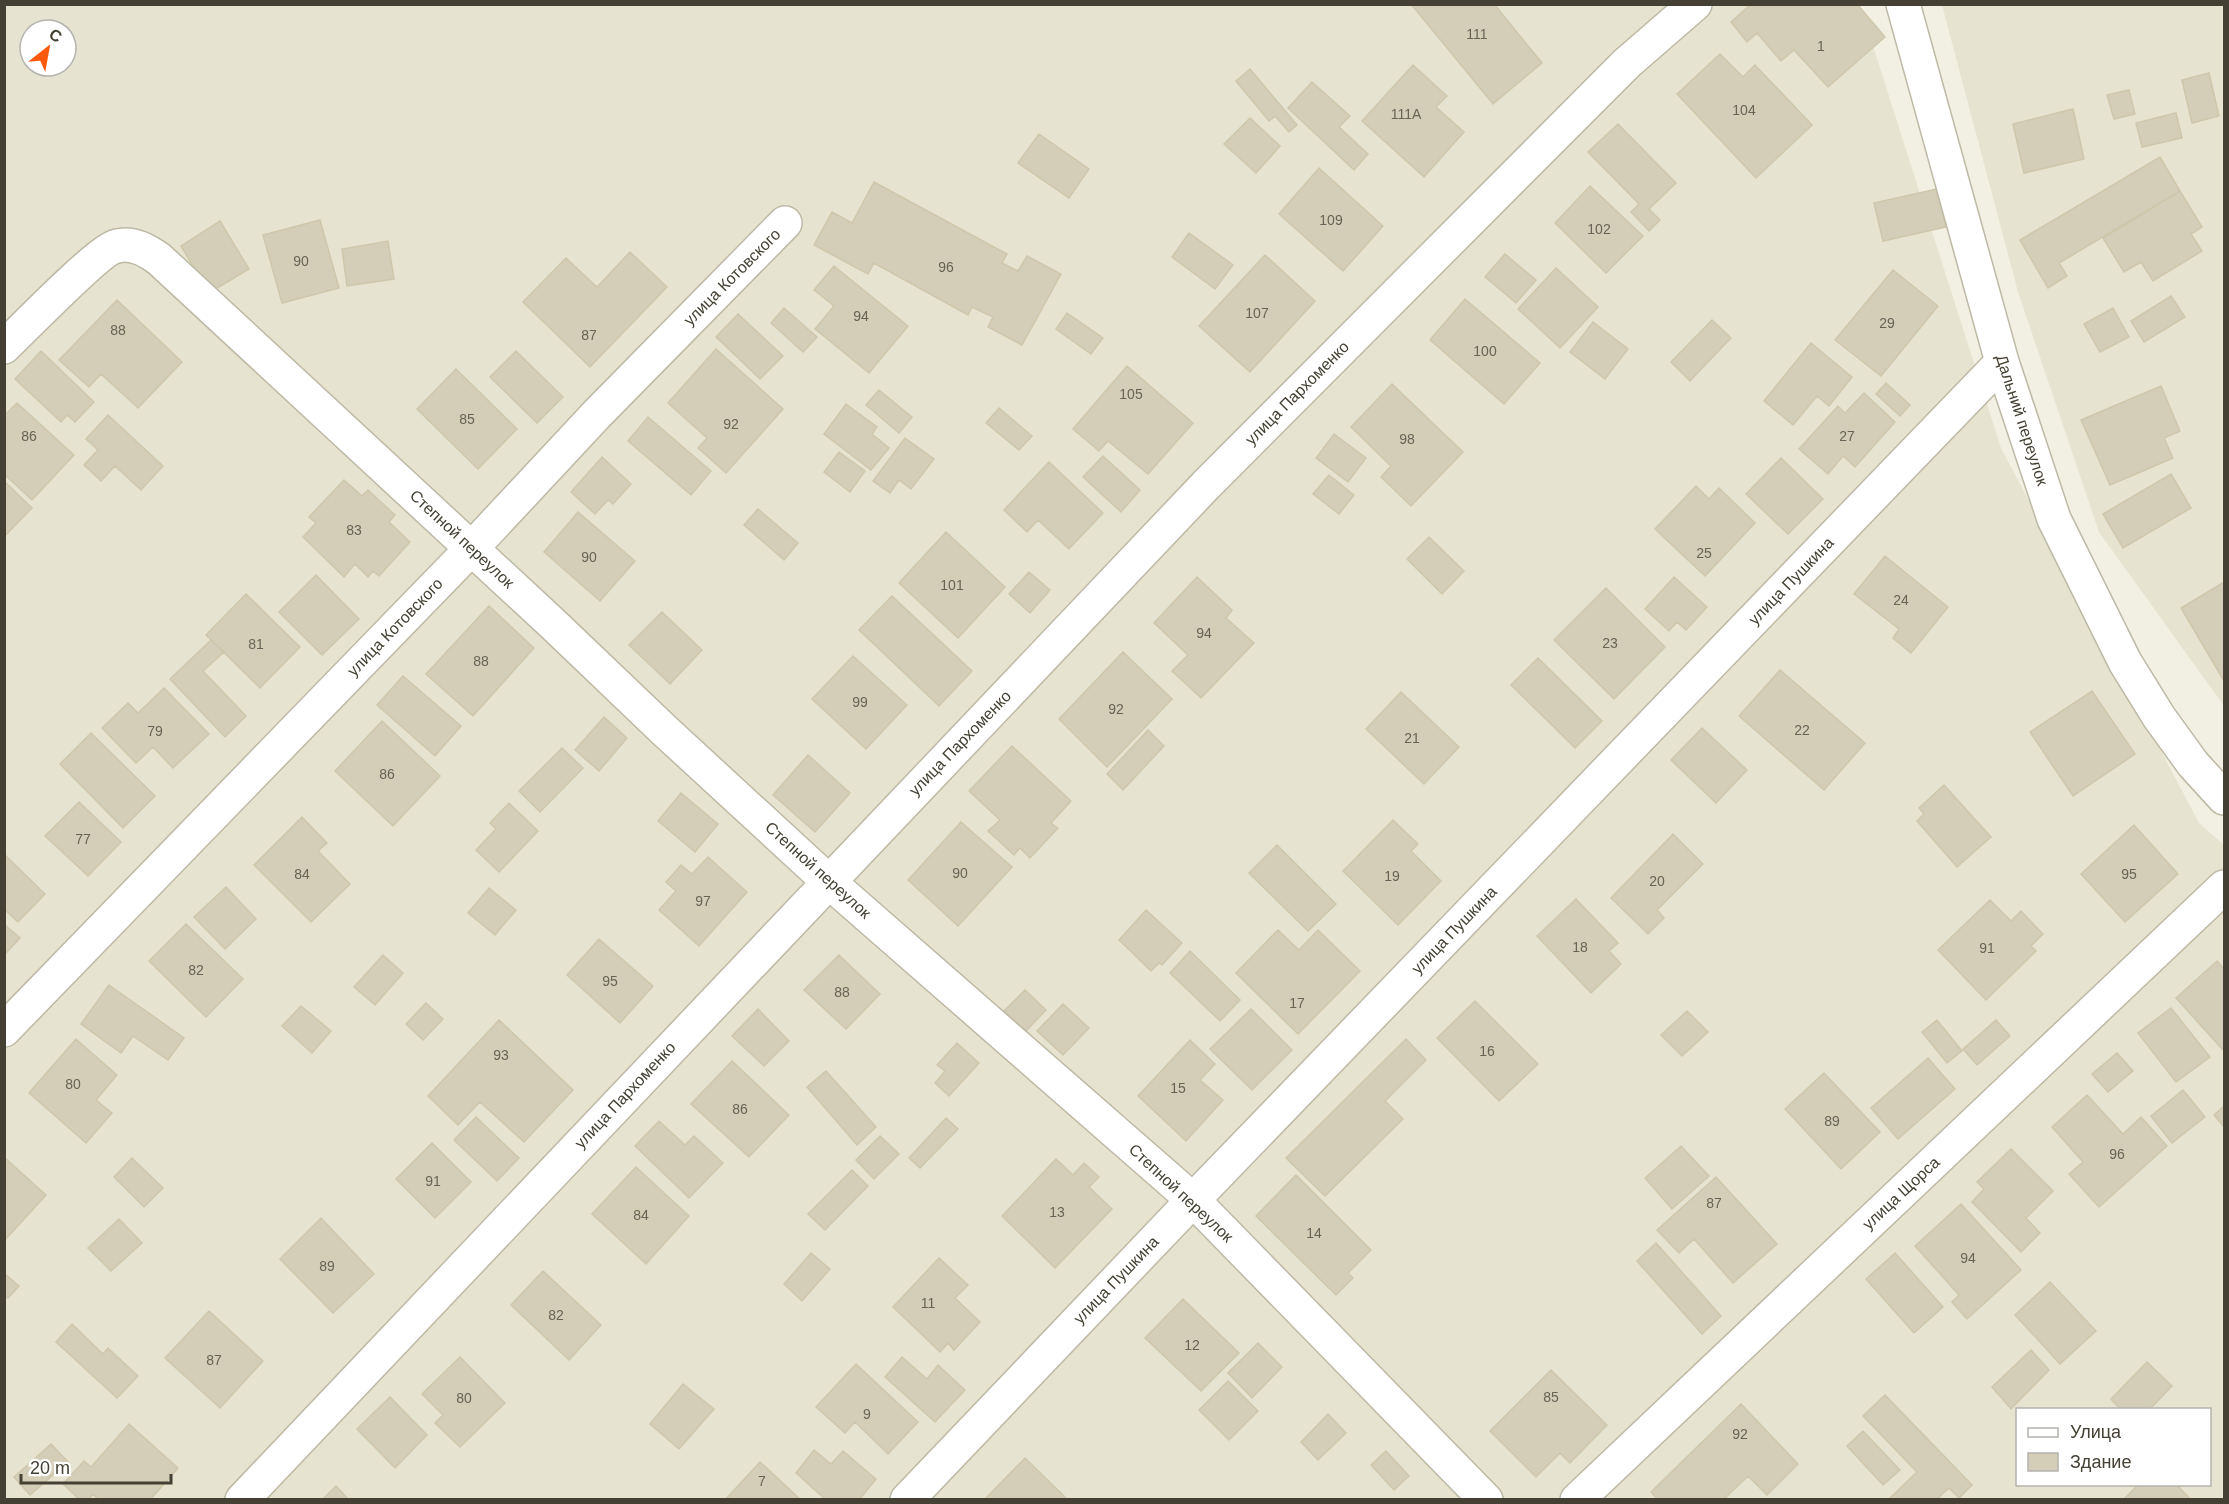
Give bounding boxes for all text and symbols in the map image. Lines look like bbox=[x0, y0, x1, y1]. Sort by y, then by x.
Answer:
north arrow bbox=[18, 18, 78, 78]
text: С bbox=[46, 25, 65, 46]
house number: 111 bbox=[1466, 26, 1488, 42]
house number: 1 bbox=[1817, 38, 1825, 54]
house number: 104 bbox=[1732, 102, 1756, 118]
house number: 111А bbox=[1391, 106, 1422, 122]
house number: 109 bbox=[1319, 212, 1343, 228]
house number: 102 bbox=[1587, 221, 1611, 237]
street label: улица Котовского bbox=[680, 225, 784, 329]
house number: 90 bbox=[293, 253, 309, 269]
house number: 96 bbox=[938, 259, 954, 275]
house number: 107 bbox=[1245, 305, 1269, 321]
house number: 94 bbox=[853, 308, 869, 324]
house number: 29 bbox=[1879, 315, 1895, 331]
house number: 88 bbox=[110, 322, 126, 338]
house number: 87 bbox=[581, 327, 597, 343]
street label: улица Пархоменко bbox=[1242, 338, 1352, 448]
house number: 100 bbox=[1473, 343, 1497, 359]
street label: Дальний переулок bbox=[1993, 352, 2052, 489]
house number: 105 bbox=[1119, 386, 1143, 402]
house number: 85 bbox=[459, 411, 475, 427]
house number: 92 bbox=[723, 416, 739, 432]
house number: 86 bbox=[21, 428, 37, 444]
house number: 27 bbox=[1839, 428, 1855, 444]
house number: 98 bbox=[1399, 431, 1415, 447]
street label: Степной переулок bbox=[407, 487, 518, 592]
house number: 83 bbox=[346, 522, 362, 538]
street label: улица Пушкина bbox=[1745, 534, 1837, 628]
house number: 25 bbox=[1696, 545, 1712, 561]
house number: 90 bbox=[581, 549, 597, 565]
street label: улица Котовского bbox=[344, 575, 446, 679]
house number: 101 bbox=[940, 577, 964, 593]
house number: 24 bbox=[1893, 592, 1909, 608]
house number: 94 bbox=[1196, 625, 1212, 641]
house number: 23 bbox=[1602, 635, 1618, 651]
house number: 81 bbox=[248, 636, 264, 652]
house number: 88 bbox=[473, 653, 489, 669]
street label: улица Пархоменко bbox=[906, 687, 1014, 799]
house number: 99 bbox=[852, 694, 868, 710]
house number: 92 bbox=[1108, 701, 1124, 717]
house number: 22 bbox=[1794, 722, 1810, 738]
house number: 79 bbox=[147, 723, 163, 739]
house number: 21 bbox=[1404, 730, 1420, 746]
house number: 86 bbox=[379, 766, 395, 782]
street label: Степной переулок bbox=[762, 818, 875, 922]
house number: 77 bbox=[75, 831, 91, 847]
house number: 90 bbox=[952, 865, 968, 881]
house number: 84 bbox=[294, 866, 310, 882]
house number: 95 bbox=[2121, 866, 2137, 882]
house number: 19 bbox=[1384, 868, 1400, 884]
house number: 20 bbox=[1649, 873, 1665, 889]
street label: улица Пушкина bbox=[1408, 883, 1500, 977]
house number: 97 bbox=[695, 893, 711, 909]
house number: 18 bbox=[1572, 939, 1588, 955]
house number: 91 bbox=[1979, 940, 1995, 956]
house number: 82 bbox=[188, 962, 204, 978]
house number: 95 bbox=[602, 973, 618, 989]
house number: 88 bbox=[834, 984, 850, 1000]
house number: 17 bbox=[1289, 995, 1305, 1011]
street label: улица Пархоменко bbox=[571, 1038, 679, 1152]
house number: 16 bbox=[1479, 1043, 1495, 1059]
house number: 93 bbox=[493, 1047, 509, 1063]
house number: 80 bbox=[65, 1076, 81, 1092]
house number: 15 bbox=[1170, 1080, 1186, 1096]
house number: 86 bbox=[732, 1101, 748, 1117]
house number: 89 bbox=[1824, 1113, 1840, 1129]
street label: Степной переулок bbox=[1126, 1141, 1237, 1246]
house number: 96 bbox=[2109, 1146, 2125, 1162]
street label: улица Щорса bbox=[1859, 1153, 1943, 1233]
house number: 91 bbox=[425, 1173, 441, 1189]
house number: 87 bbox=[1706, 1195, 1722, 1211]
house number: 13 bbox=[1049, 1204, 1065, 1220]
house number: 84 bbox=[633, 1207, 649, 1223]
house number: 14 bbox=[1306, 1225, 1322, 1241]
street label: улица Пушкина bbox=[1070, 1233, 1162, 1327]
house number: 94 bbox=[1960, 1250, 1976, 1266]
house number: 89 bbox=[319, 1258, 335, 1274]
house number: 11 bbox=[921, 1295, 935, 1311]
house number: 82 bbox=[548, 1307, 564, 1323]
house number: 12 bbox=[1184, 1337, 1200, 1353]
house number: 87 bbox=[206, 1352, 222, 1368]
house number: 85 bbox=[1543, 1389, 1559, 1405]
house number: 80 bbox=[456, 1390, 472, 1406]
house number: 9 bbox=[863, 1406, 871, 1422]
legend bbox=[2016, 1408, 2211, 1486]
text: Улица bbox=[2070, 1422, 2122, 1442]
house number: 92 bbox=[1732, 1426, 1748, 1442]
scale bar bbox=[21, 1447, 171, 1485]
text: Здание bbox=[2070, 1452, 2131, 1472]
text: 20 m bbox=[30, 1458, 70, 1478]
house number: 7 bbox=[758, 1473, 766, 1489]

